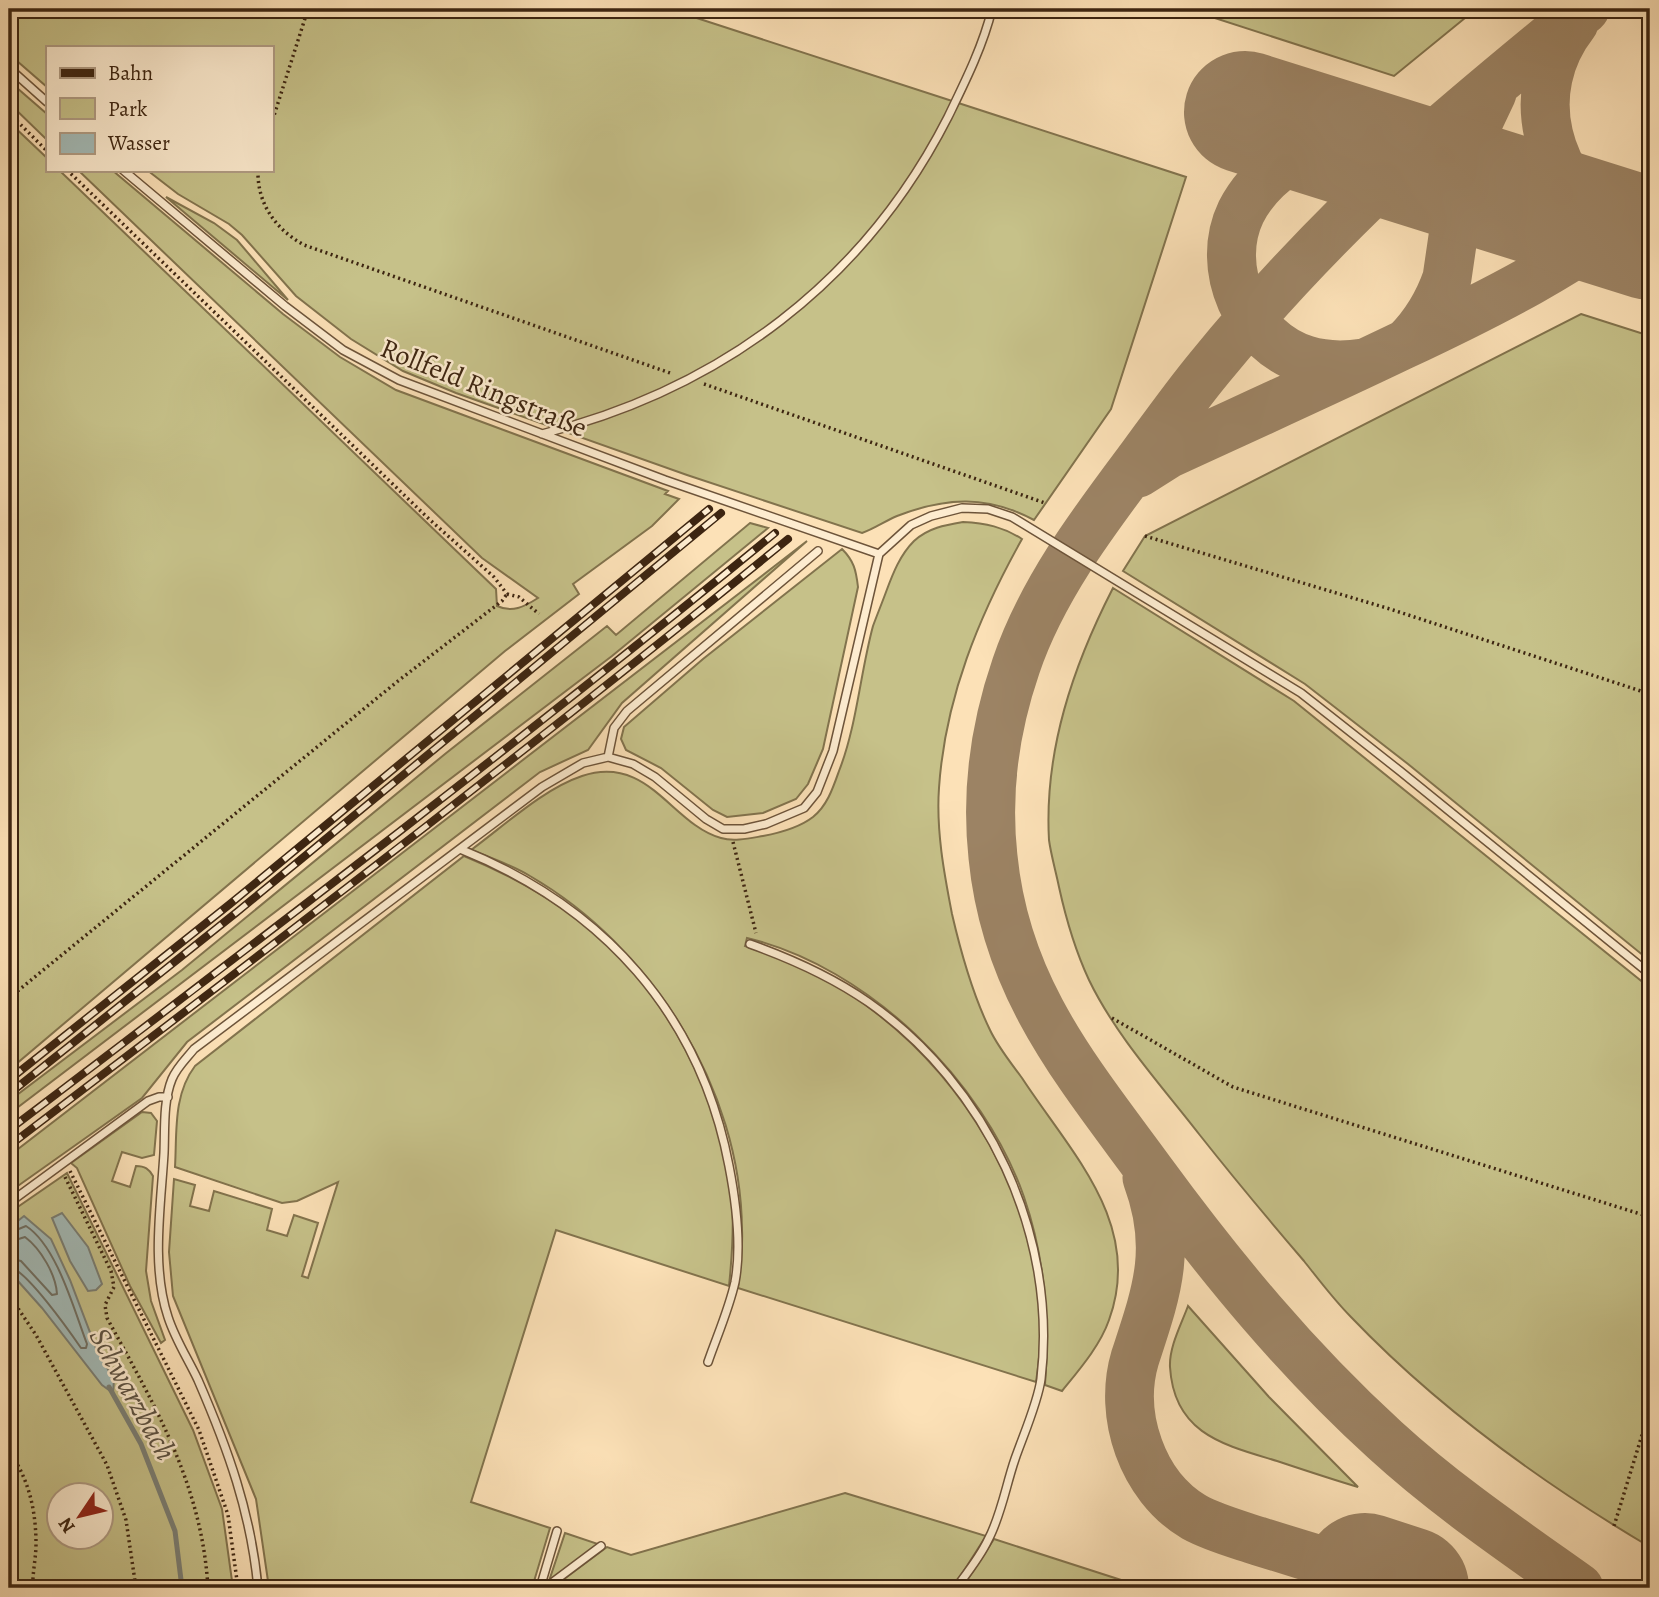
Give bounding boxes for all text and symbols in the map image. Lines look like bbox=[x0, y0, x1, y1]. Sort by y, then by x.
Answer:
legend bbox=[46, 46, 273, 172]
text: Bahn bbox=[108, 59, 153, 87]
text: Park bbox=[108, 95, 148, 123]
text: Wasser bbox=[107, 129, 170, 157]
street label: Rollfeld Ringstraße bbox=[375, 329, 593, 447]
water label: Schwarzbach bbox=[80, 1320, 186, 1468]
north arrow bbox=[46, 1482, 116, 1552]
text: N bbox=[52, 1512, 82, 1538]

